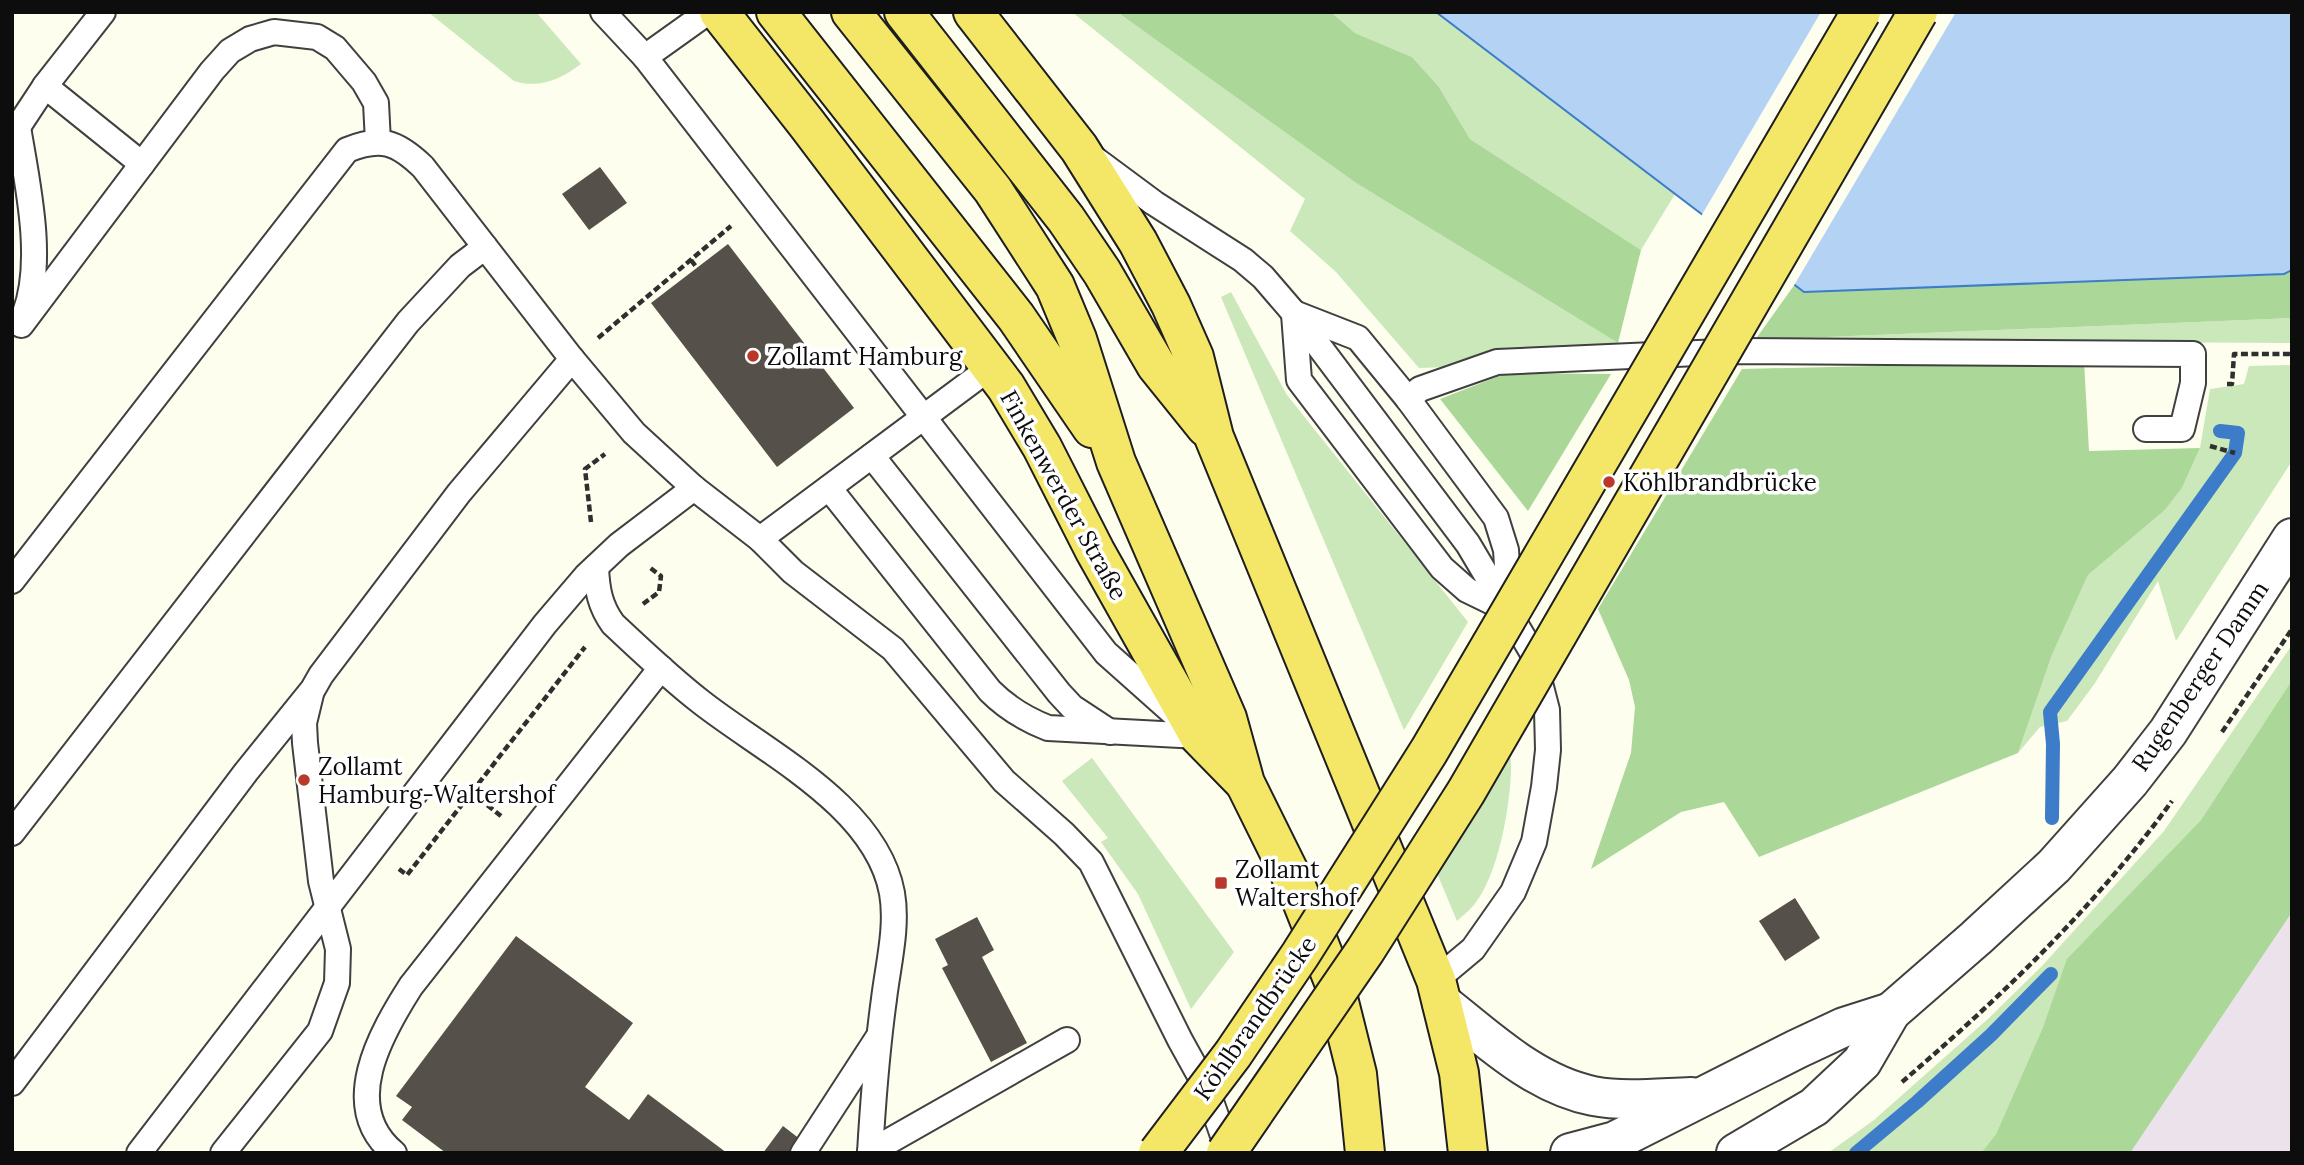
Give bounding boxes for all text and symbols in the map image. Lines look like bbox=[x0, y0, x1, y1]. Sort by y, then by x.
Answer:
place label: Zollamt Hamburg bbox=[767, 341, 963, 372]
marker: Zollamt Hamburg bbox=[745, 348, 761, 364]
street label: Finkenwerder Straße bbox=[993, 385, 1135, 605]
place label: Köhlbrandbrücke bbox=[1623, 467, 1817, 498]
marker: Köhlbrandbrücke bbox=[1601, 474, 1617, 490]
street label: Rugenberger Damm bbox=[2125, 575, 2275, 777]
place label: Zollamt Hamburg-Waltershof bbox=[318, 751, 557, 810]
marker: Zollamt Hamburg-Waltershof bbox=[296, 772, 312, 788]
place label: Zollamt Waltershof bbox=[1235, 854, 1359, 913]
marker: Zollamt Waltershof bbox=[1213, 875, 1229, 891]
street label: Köhlbrandbrücke bbox=[1187, 930, 1323, 1106]

